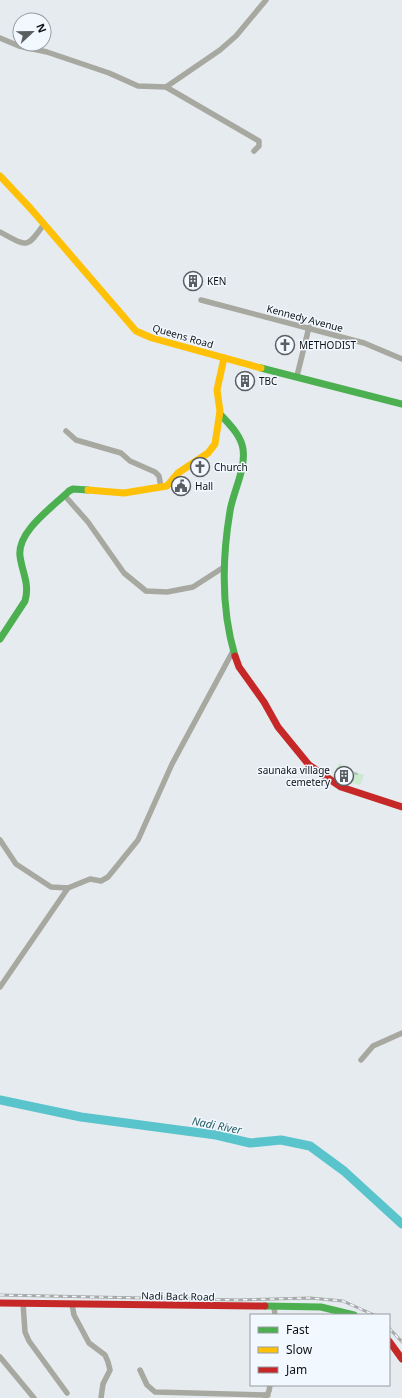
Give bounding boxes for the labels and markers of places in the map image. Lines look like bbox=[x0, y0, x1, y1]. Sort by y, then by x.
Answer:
building icon: KEN bbox=[182, 270, 204, 292]
place label: KEN bbox=[207, 274, 226, 288]
church icon: METHODIST bbox=[274, 334, 296, 356]
place label: METHODIST bbox=[299, 338, 357, 352]
building icon: TBC bbox=[234, 370, 256, 392]
place label: TBC bbox=[259, 374, 278, 388]
church icon: Church bbox=[189, 456, 211, 478]
place label: Church bbox=[214, 460, 248, 474]
public building icon: Hall bbox=[170, 475, 192, 497]
place label: Hall bbox=[195, 479, 213, 493]
place label: saunaka village cemetery bbox=[258, 763, 331, 789]
building icon: saunaka village cemetery bbox=[333, 765, 355, 787]

